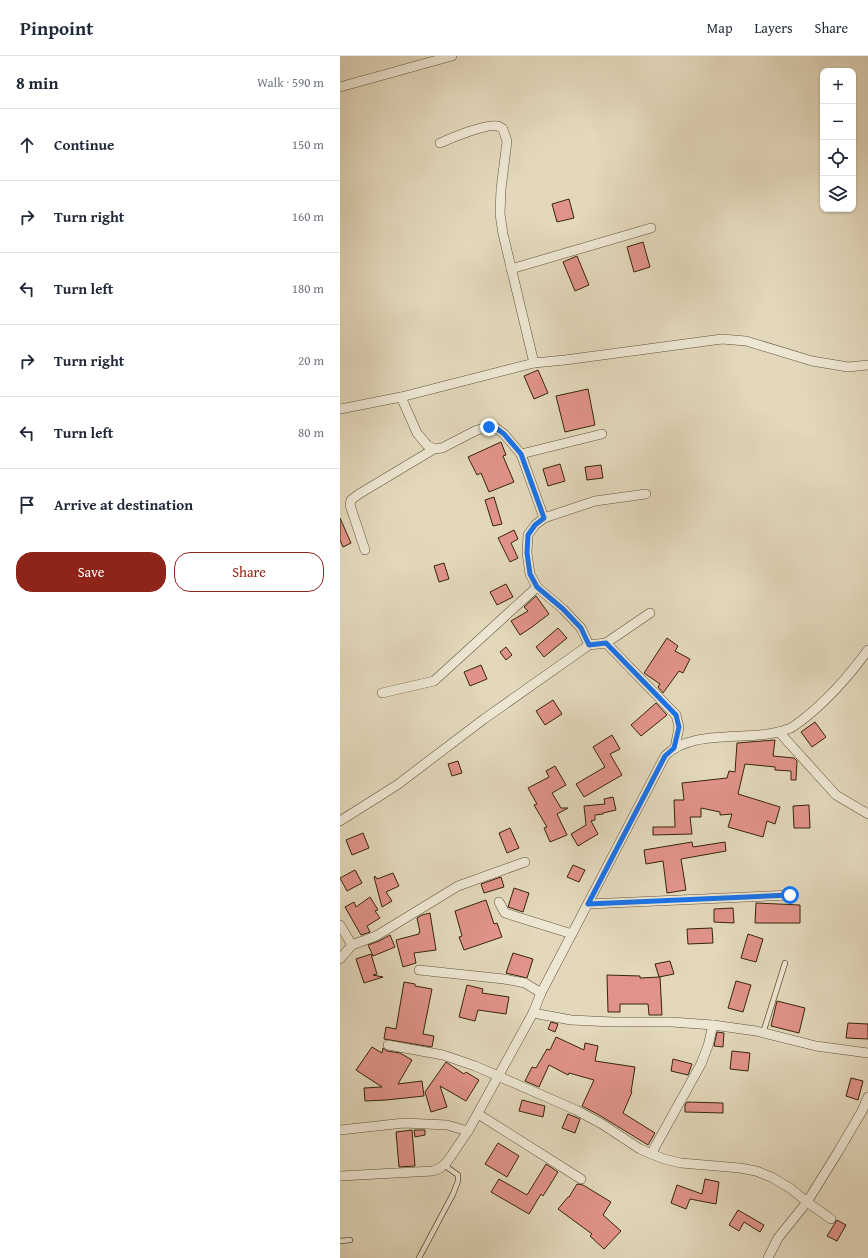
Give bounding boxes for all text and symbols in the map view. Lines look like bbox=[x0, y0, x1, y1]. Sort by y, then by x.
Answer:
text: Pinpoint bbox=[20, 14, 93, 42]
text: Map bbox=[707, 18, 733, 38]
text: Layers bbox=[755, 18, 793, 38]
text: Share bbox=[815, 18, 848, 38]
map controls bbox=[820, 68, 856, 212]
button: + bbox=[820, 68, 856, 104]
text: 8 min bbox=[16, 70, 58, 95]
text: Walk · 590 m bbox=[257, 73, 324, 92]
button: − bbox=[820, 104, 856, 140]
icon: ahead bbox=[16, 134, 38, 156]
text: Continue bbox=[54, 134, 115, 155]
text: 150 m bbox=[292, 135, 324, 154]
button: locate bbox=[820, 140, 856, 176]
button: layers bbox=[820, 176, 856, 212]
icon: right bbox=[16, 206, 38, 228]
text: Turn right bbox=[54, 206, 125, 227]
text: 160 m bbox=[292, 207, 324, 226]
icon: left bbox=[16, 278, 38, 300]
text: Turn left bbox=[54, 278, 113, 299]
text: 180 m bbox=[292, 279, 324, 298]
icon: right bbox=[16, 350, 38, 372]
text: Turn right bbox=[54, 350, 125, 371]
text: 20 m bbox=[298, 351, 324, 370]
route end bbox=[480, 418, 498, 436]
icon: left bbox=[16, 422, 38, 444]
text: Turn left bbox=[54, 422, 113, 443]
text: 80 m bbox=[298, 423, 324, 442]
icon: arrive bbox=[16, 494, 38, 516]
text: Arrive at destination bbox=[54, 494, 193, 515]
button: Save bbox=[16, 552, 166, 592]
button: Share bbox=[174, 552, 324, 592]
route start bbox=[781, 886, 799, 904]

